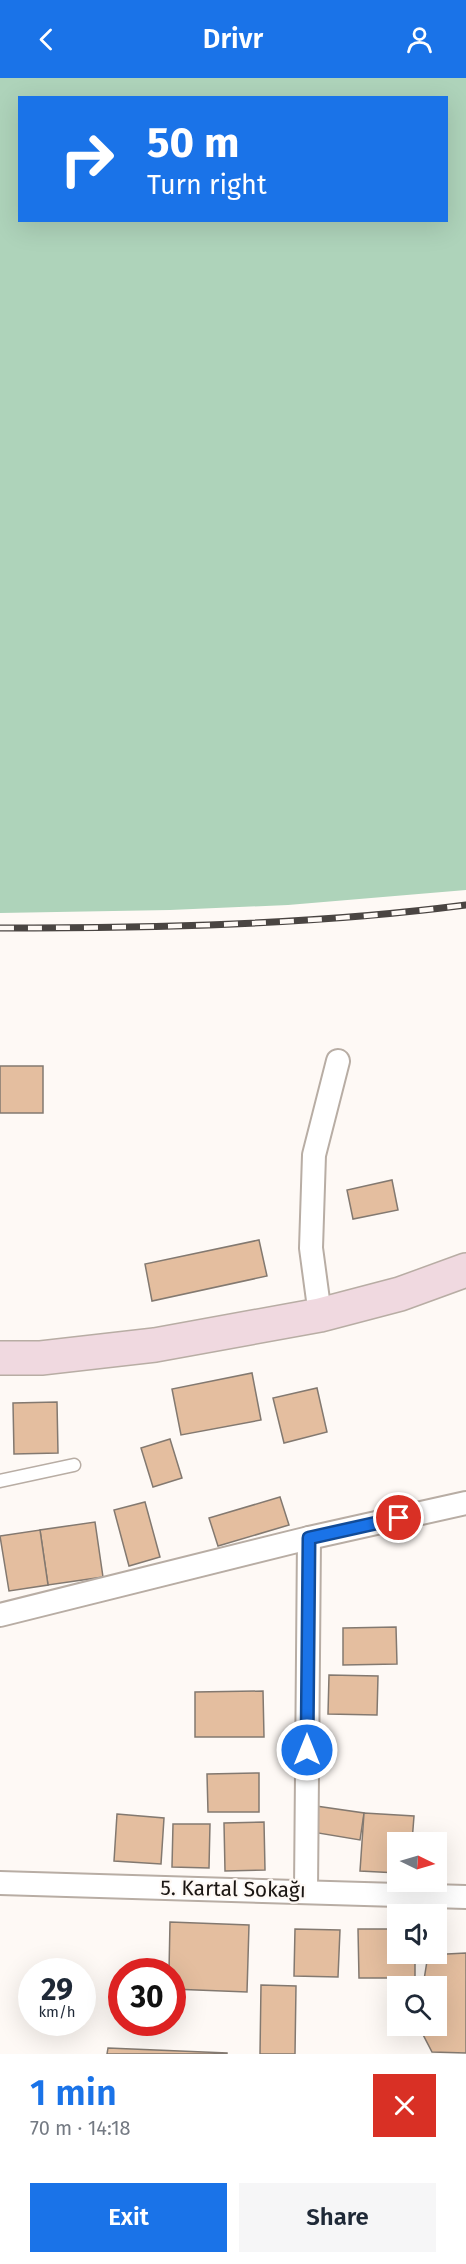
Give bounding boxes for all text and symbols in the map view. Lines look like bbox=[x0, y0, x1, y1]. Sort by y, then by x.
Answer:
icon: back bbox=[30, 23, 63, 56]
text: Drivr bbox=[203, 23, 263, 55]
icon: person bbox=[403, 23, 436, 56]
text: 50 m bbox=[147, 118, 240, 168]
icon: right bbox=[48, 120, 126, 198]
text: Turn right bbox=[147, 169, 267, 201]
pin bbox=[373, 1492, 424, 1543]
icon: arrive bbox=[382, 1501, 415, 1534]
position arrow bbox=[275, 1718, 339, 1782]
north arrow bbox=[387, 1832, 447, 1892]
map controls bbox=[387, 1832, 447, 2036]
street label: 5. Kartal Sokağı bbox=[160, 1875, 306, 1903]
button: sound bbox=[387, 1904, 447, 1964]
speed limit sign: 30 bbox=[108, 1958, 186, 2036]
text: 29 bbox=[41, 1972, 73, 2008]
button: search bbox=[387, 1976, 447, 2036]
text: km/h bbox=[38, 2003, 76, 2021]
text: 1 min bbox=[30, 2071, 117, 2115]
button: close bbox=[373, 2074, 436, 2137]
text: 70 m · 14:18 bbox=[30, 2116, 131, 2140]
button: Exit bbox=[30, 2183, 227, 2252]
button: Share bbox=[239, 2183, 436, 2252]

